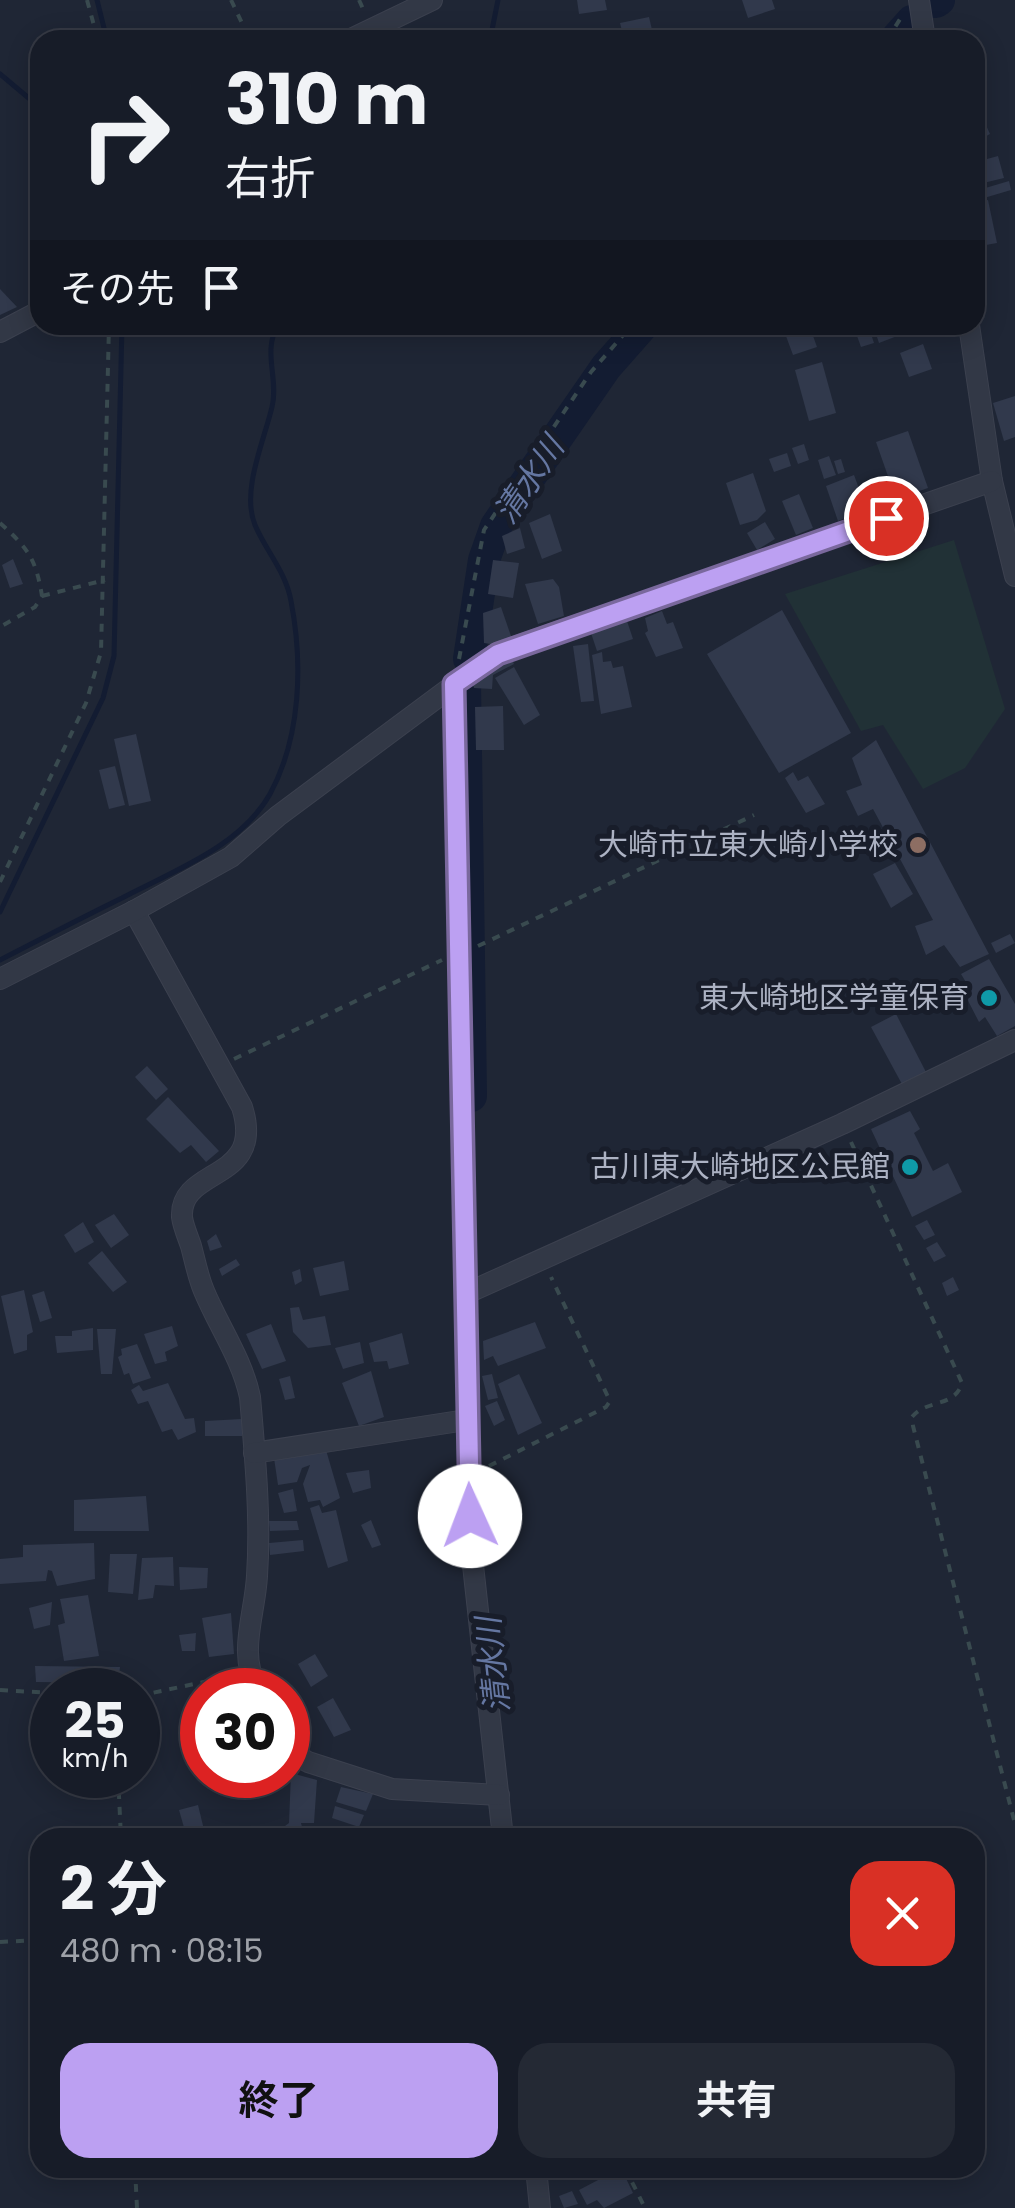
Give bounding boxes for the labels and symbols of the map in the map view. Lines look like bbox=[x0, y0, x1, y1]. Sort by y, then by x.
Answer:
water label: 清水川 bbox=[483, 425, 576, 532]
pin bbox=[844, 476, 929, 561]
place label: 大崎市立東大崎小学校 bbox=[598, 823, 898, 866]
marker: 大崎市立東大崎小学校 bbox=[907, 834, 929, 856]
place label: 東大崎地区学童保育 bbox=[699, 976, 969, 1019]
marker: 東大崎地区学童保育 bbox=[978, 987, 1000, 1009]
place label: 古川東大崎地区公民館 bbox=[590, 1145, 890, 1188]
marker: 古川東大崎地区公民館 bbox=[899, 1156, 921, 1178]
position arrow bbox=[418, 1464, 522, 1568]
water label: 清水川 bbox=[465, 1612, 520, 1715]
speed limit sign: 30 bbox=[180, 1668, 310, 1798]

